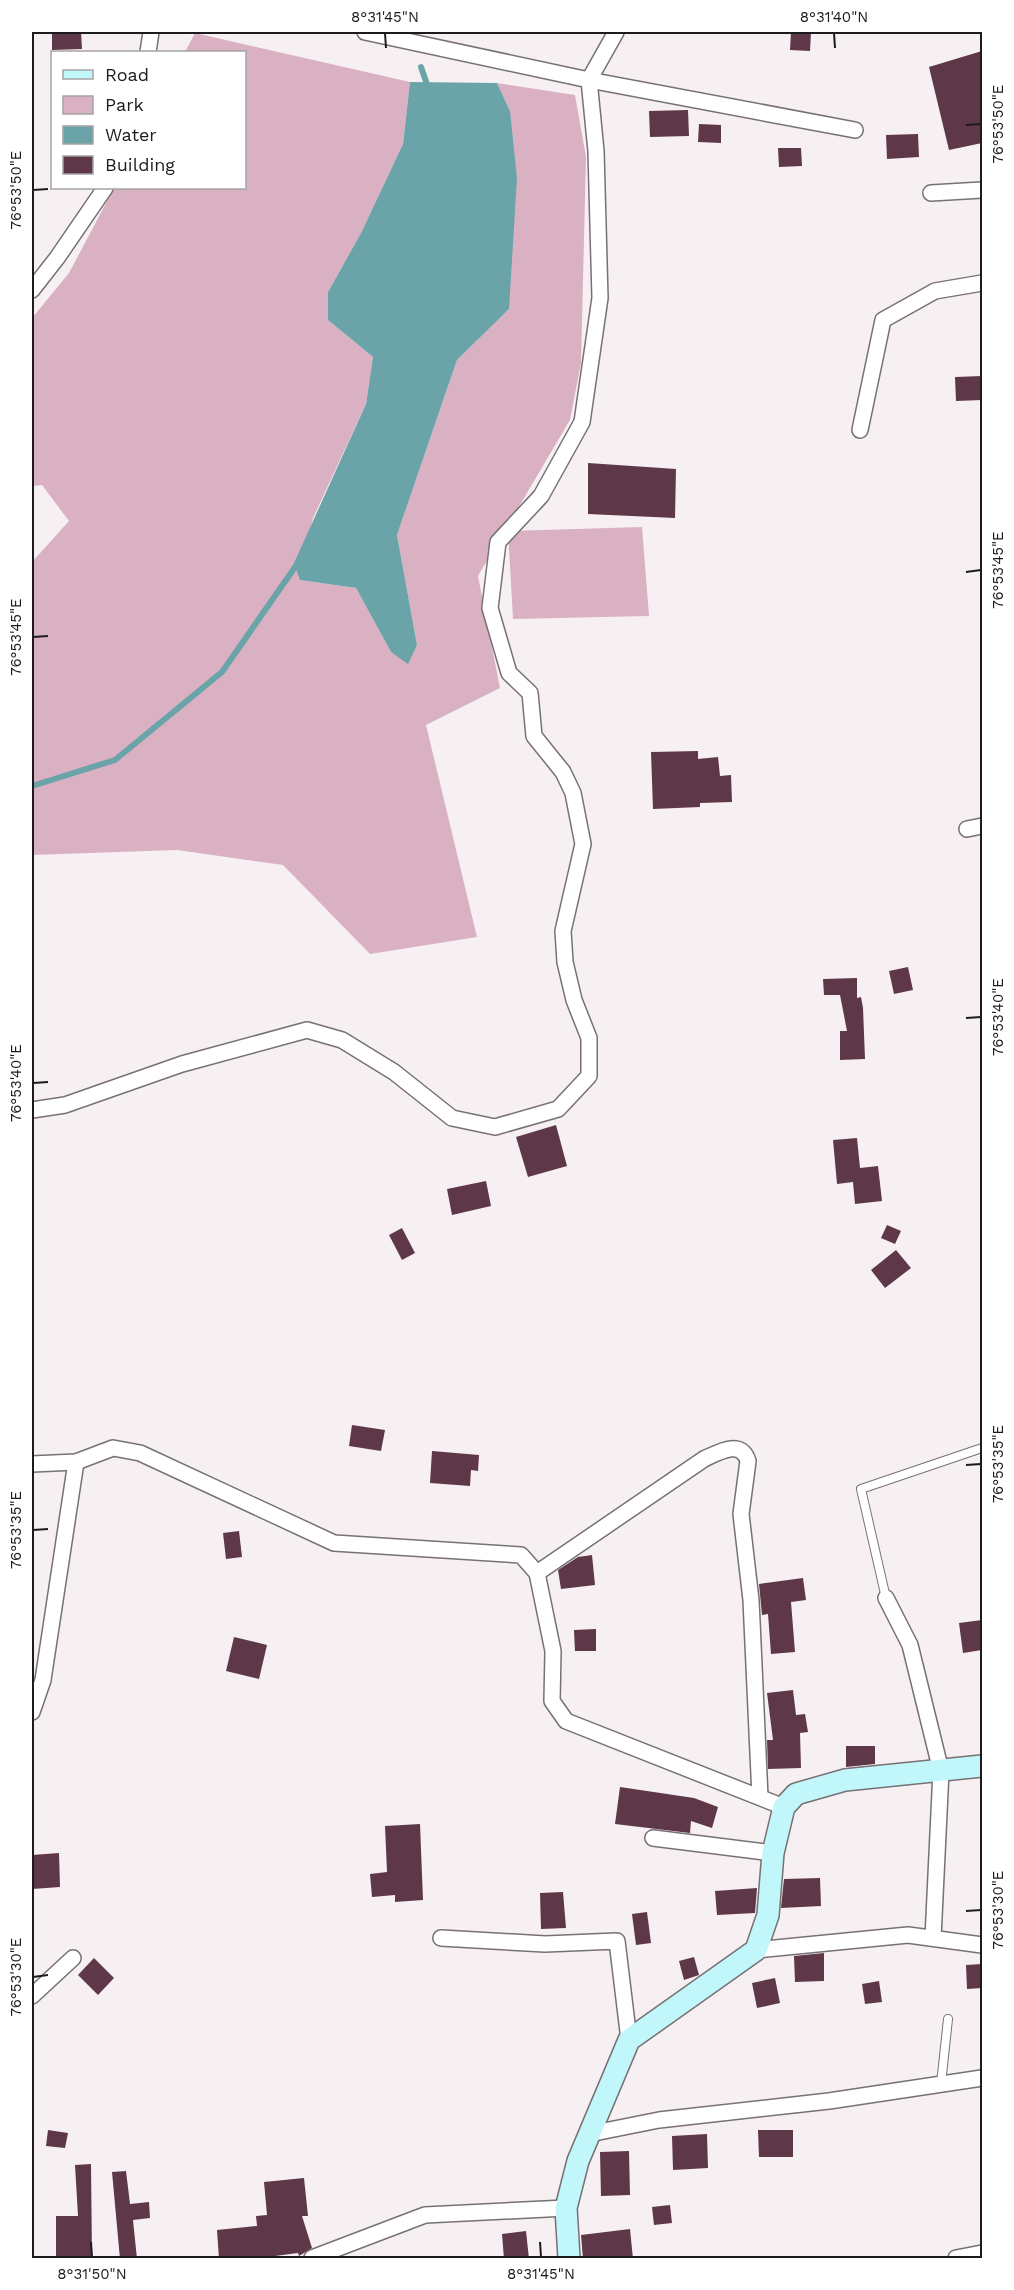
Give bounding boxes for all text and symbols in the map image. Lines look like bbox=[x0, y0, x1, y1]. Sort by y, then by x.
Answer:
text: 8°31'45"N bbox=[351, 8, 419, 26]
text: 8°31'40"N bbox=[800, 8, 868, 26]
legend bbox=[51, 51, 246, 189]
text: Road bbox=[105, 64, 149, 85]
text: 76°53'50"E bbox=[989, 85, 1007, 163]
text: Park bbox=[105, 94, 144, 115]
text: Water bbox=[105, 124, 157, 145]
text: 76°53'50"E bbox=[7, 151, 25, 229]
text: Building bbox=[105, 154, 175, 175]
text: 76°53'45"E bbox=[989, 531, 1007, 609]
text: 76°53'45"E bbox=[7, 598, 25, 676]
text: 76°53'40"E bbox=[989, 978, 1007, 1056]
text: 76°53'40"E bbox=[7, 1044, 25, 1122]
text: 76°53'35"E bbox=[989, 1425, 1007, 1503]
text: 76°53'35"E bbox=[7, 1491, 25, 1569]
text: 76°53'30"E bbox=[989, 1871, 1007, 1949]
text: 76°53'30"E bbox=[7, 1938, 25, 2016]
text: 8°31'50"N bbox=[57, 2265, 127, 2283]
text: 8°31'45"N bbox=[507, 2265, 575, 2283]

